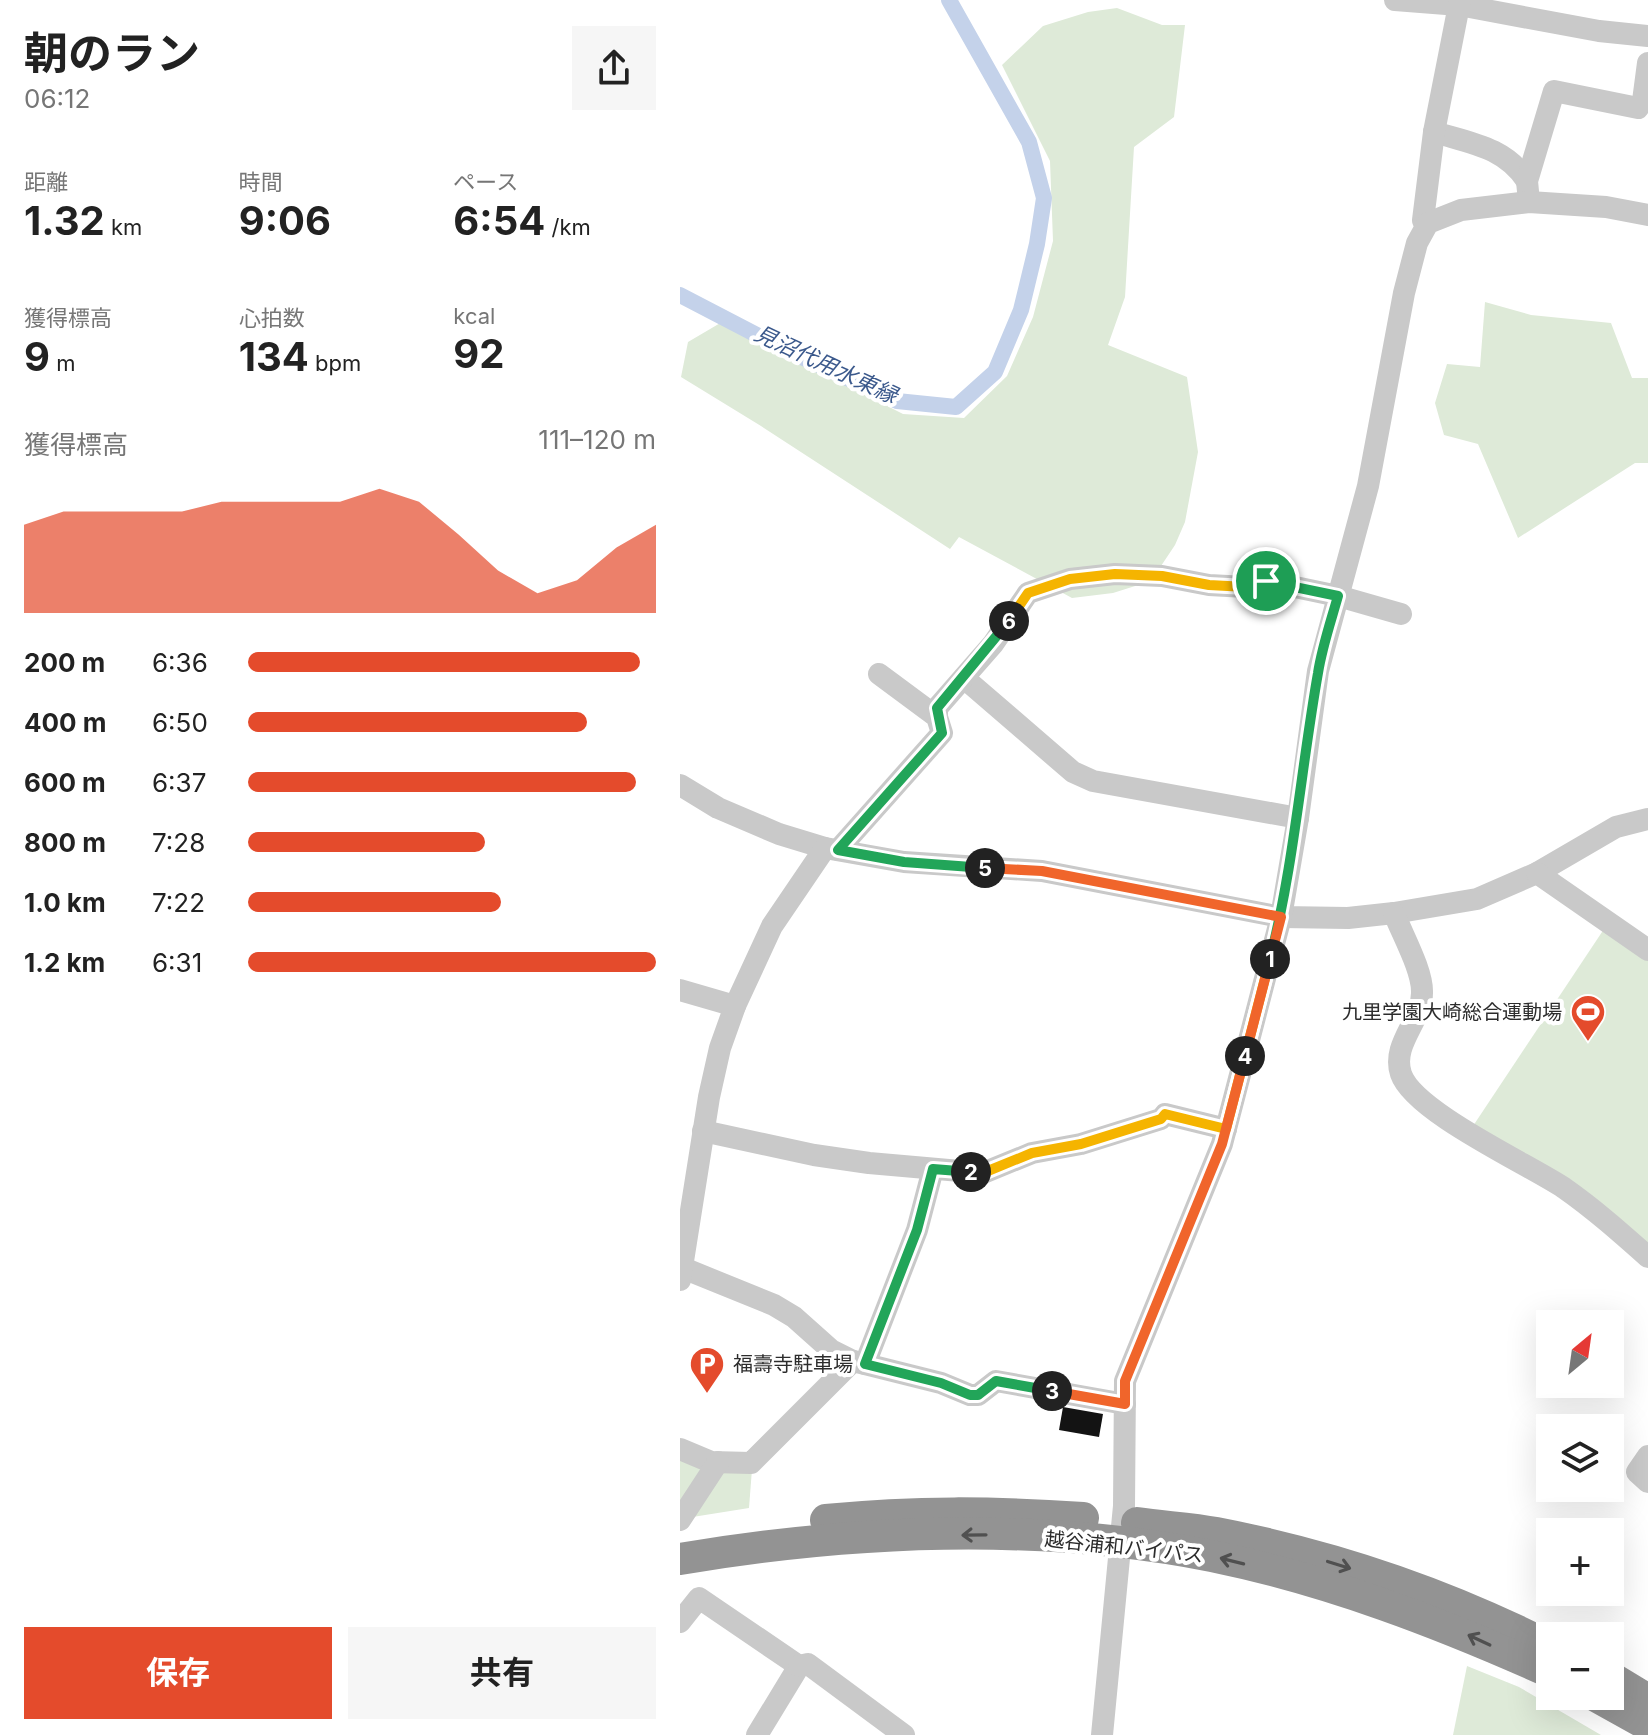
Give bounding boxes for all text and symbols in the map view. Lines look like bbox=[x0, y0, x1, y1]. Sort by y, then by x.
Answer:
text: 朝のラン bbox=[24, 26, 200, 80]
button: share bbox=[572, 26, 656, 110]
text: 06:12 bbox=[24, 83, 90, 114]
text: 距離 bbox=[24, 169, 68, 195]
text: 時間 bbox=[239, 169, 283, 195]
text: ペース bbox=[453, 169, 518, 195]
text: 1.32 bbox=[24, 196, 105, 245]
text: 9:06 bbox=[239, 196, 331, 245]
text: 6:54 bbox=[453, 196, 545, 245]
text: km bbox=[105, 214, 142, 240]
text: /km bbox=[545, 214, 591, 240]
text: kcal bbox=[453, 303, 495, 329]
text: 獲得標高 bbox=[24, 305, 112, 331]
text: 心拍数 bbox=[239, 305, 305, 331]
water label: 見沼代用水東縁 bbox=[751, 320, 904, 410]
text: 92 bbox=[453, 329, 505, 378]
text: 9 bbox=[24, 332, 50, 381]
text: 134 bbox=[239, 332, 309, 381]
text: m bbox=[50, 350, 75, 376]
text: bpm bbox=[309, 350, 361, 376]
text: 111–120 m bbox=[538, 424, 656, 455]
text: 獲得標高 bbox=[24, 429, 128, 460]
pin bbox=[1232, 547, 1300, 615]
icon: arrive bbox=[1244, 559, 1288, 603]
pin: 6 bbox=[989, 601, 1029, 641]
text: 6 bbox=[1002, 608, 1016, 634]
text: 200 m bbox=[24, 647, 105, 678]
text: 6:36 bbox=[152, 647, 208, 678]
text: 400 m bbox=[24, 707, 107, 738]
text: 6:50 bbox=[152, 707, 208, 738]
text: 600 m bbox=[24, 767, 106, 798]
text: 6:37 bbox=[152, 767, 206, 798]
text: 800 m bbox=[24, 827, 106, 858]
text: 7:28 bbox=[152, 827, 205, 858]
pin: 5 bbox=[965, 848, 1005, 888]
text: 5 bbox=[978, 855, 992, 881]
text: 1.0 km bbox=[24, 887, 106, 918]
text: 7:22 bbox=[152, 887, 205, 918]
pin: 1 bbox=[1250, 939, 1290, 979]
text: 1 bbox=[1265, 946, 1275, 972]
text: 1.2 km bbox=[24, 947, 105, 978]
text: 6:31 bbox=[152, 947, 202, 978]
sports icon: 九里学園大崎総合運動場 bbox=[1569, 993, 1607, 1043]
place label: 九里学園大崎総合運動場 bbox=[1342, 1000, 1562, 1024]
pin: 4 bbox=[1225, 1036, 1265, 1076]
text: 4 bbox=[1238, 1043, 1252, 1069]
pin: 2 bbox=[951, 1152, 991, 1192]
text: 2 bbox=[964, 1159, 978, 1185]
north arrow bbox=[1536, 1310, 1624, 1398]
map controls bbox=[1536, 1310, 1624, 1710]
parking icon: 福壽寺駐車場 bbox=[688, 1345, 726, 1395]
place label: 福壽寺駐車場 bbox=[733, 1352, 853, 1376]
pin: 3 bbox=[1032, 1371, 1072, 1411]
text: 3 bbox=[1045, 1378, 1059, 1404]
button: layers bbox=[1536, 1414, 1624, 1502]
button: + bbox=[1536, 1518, 1624, 1606]
one-way arrow bbox=[961, 1527, 988, 1543]
street label: 越谷浦和バイパス bbox=[1043, 1527, 1205, 1567]
one-way arrow bbox=[1219, 1553, 1245, 1568]
one-way arrow bbox=[1325, 1558, 1351, 1573]
button: − bbox=[1536, 1622, 1624, 1710]
button: 保存 bbox=[24, 1627, 332, 1719]
button: 共有 bbox=[348, 1627, 656, 1719]
one-way arrow bbox=[1467, 1632, 1491, 1647]

